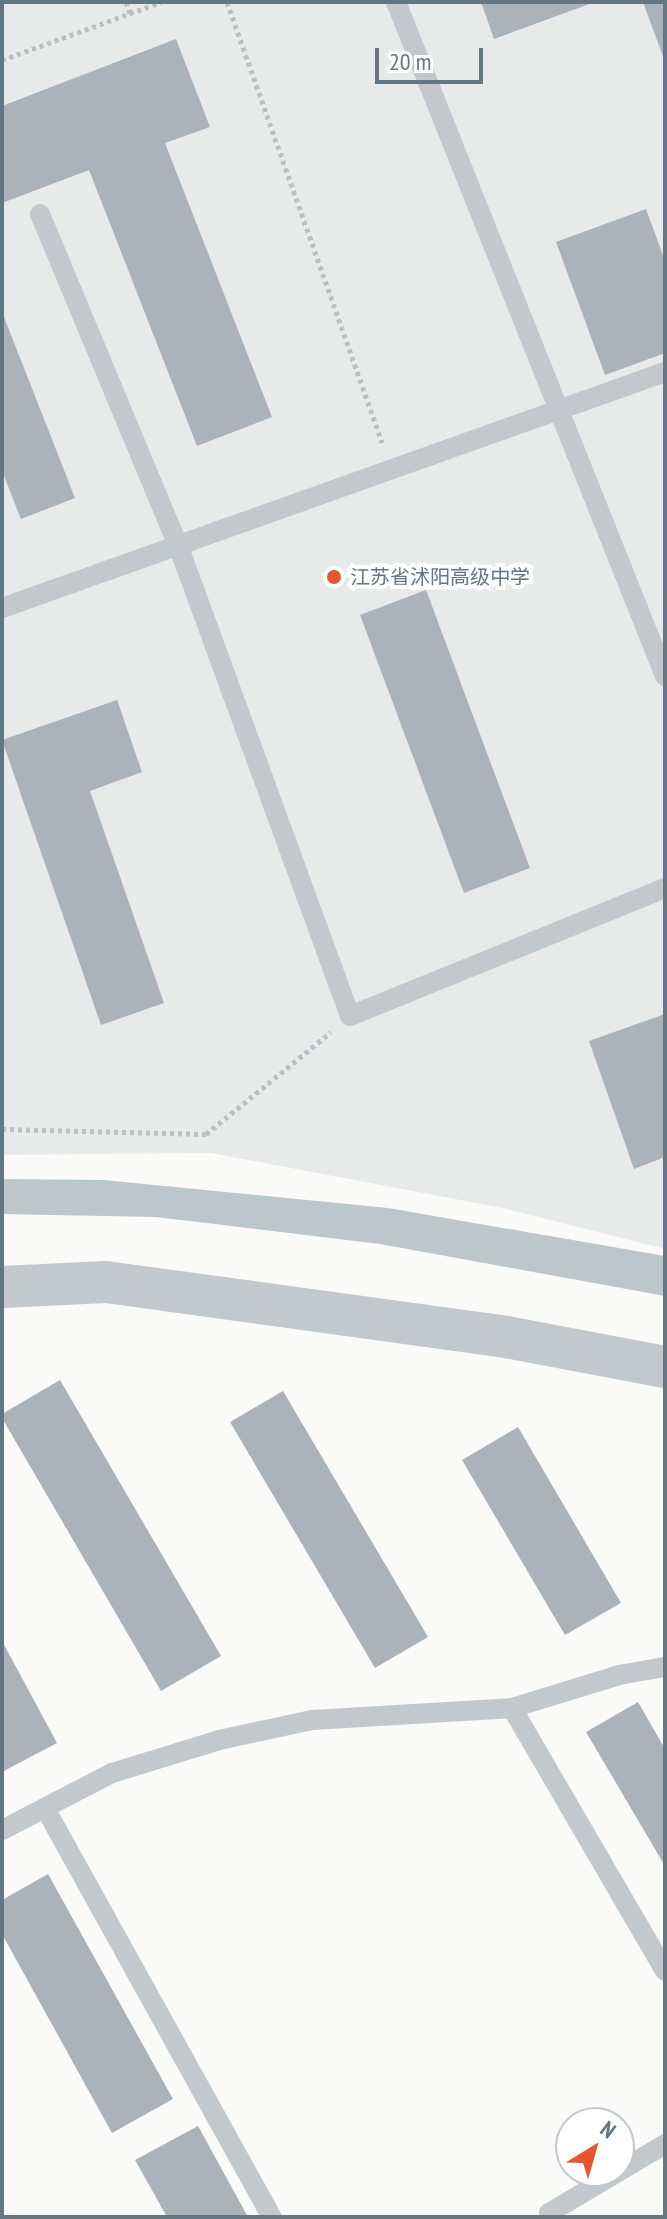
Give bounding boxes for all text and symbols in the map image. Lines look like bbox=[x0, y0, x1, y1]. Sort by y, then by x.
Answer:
scale bar bbox=[379, 32, 487, 82]
text: 20 m bbox=[389, 46, 431, 77]
place label: 江苏省沭阳高级中学 bbox=[350, 565, 530, 589]
marker: 江苏省沭阳高级中学 bbox=[325, 568, 343, 586]
north arrow bbox=[555, 2107, 635, 2187]
text: N bbox=[595, 2115, 621, 2144]

